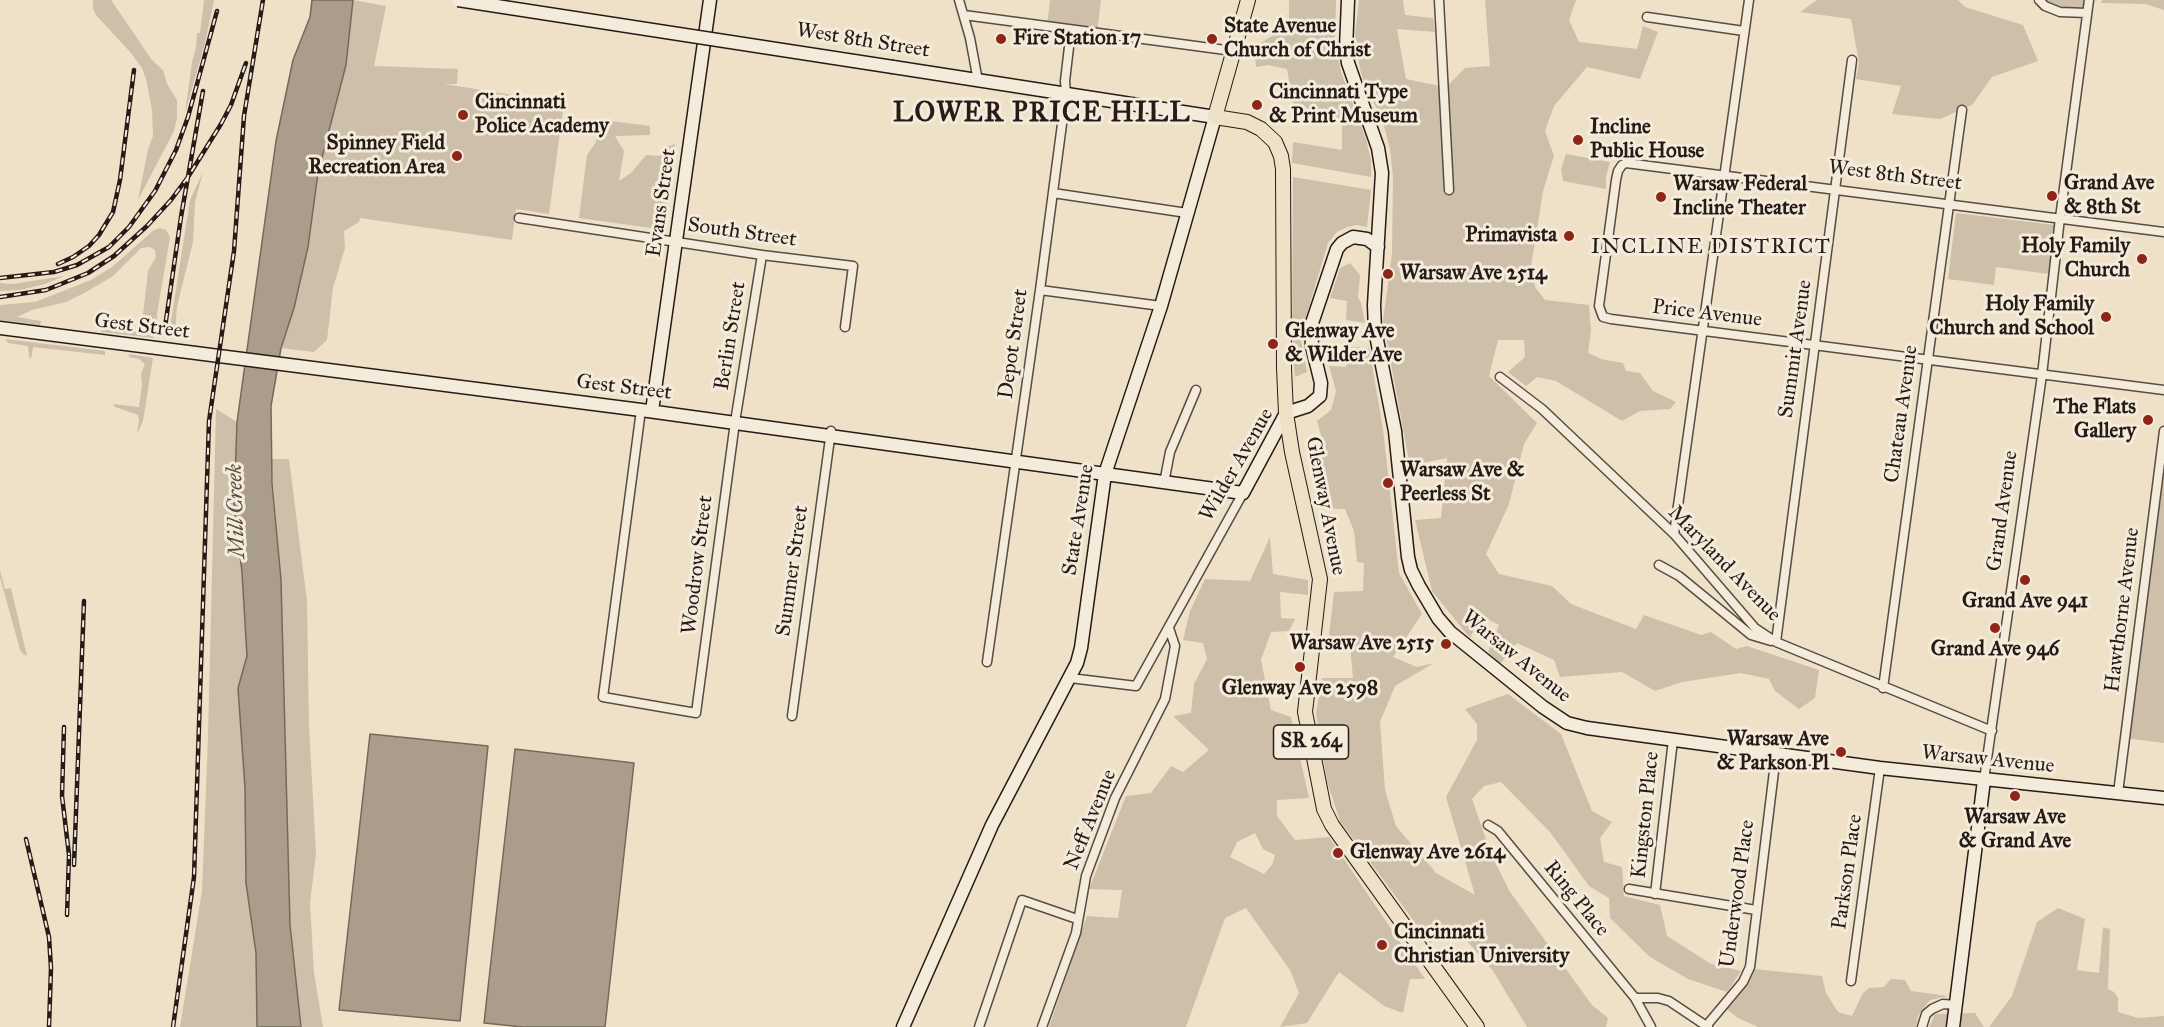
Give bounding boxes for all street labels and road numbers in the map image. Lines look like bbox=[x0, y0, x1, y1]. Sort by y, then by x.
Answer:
street label: West 8th Street bbox=[795, 18, 931, 64]
street label: Evans Street bbox=[642, 147, 682, 259]
street label: West 8th Street bbox=[1827, 155, 1963, 197]
street label: South Street bbox=[686, 213, 798, 253]
street label: Summit Avenue bbox=[1774, 278, 1818, 420]
street label: Berlin Street bbox=[710, 280, 752, 392]
street label: Depot Street bbox=[994, 287, 1034, 401]
street label: Price Avenue bbox=[1651, 295, 1763, 333]
street label: Gest Street bbox=[93, 309, 191, 345]
street label: Chateau Avenue bbox=[1880, 344, 1924, 484]
street label: Gest Street bbox=[575, 370, 673, 406]
street label: Wilder Avenue bbox=[1195, 404, 1279, 526]
street label: Glenway Avenue bbox=[1299, 435, 1351, 577]
street label: Grand Avenue bbox=[1982, 449, 2024, 573]
street label: State Avenue bbox=[1058, 463, 1100, 577]
street label: Woodrow Street bbox=[677, 494, 719, 636]
street label: Maryland Avenue bbox=[1662, 501, 1786, 627]
street label: Summer Street bbox=[771, 504, 815, 638]
street label: Hawthorne Avenue bbox=[2100, 526, 2146, 694]
street label: Warsaw Avenue bbox=[1456, 605, 1576, 709]
road number: SR 264 bbox=[1274, 725, 1348, 759]
street label: Warsaw Avenue bbox=[1920, 740, 2056, 780]
street label: Kingston Place bbox=[1627, 750, 1665, 880]
street label: Neff Avenue bbox=[1059, 766, 1123, 874]
street label: Parkson Place bbox=[1827, 813, 1869, 931]
street label: Underwood Place bbox=[1715, 818, 1761, 970]
street label: Ring Place bbox=[1538, 856, 1614, 942]

